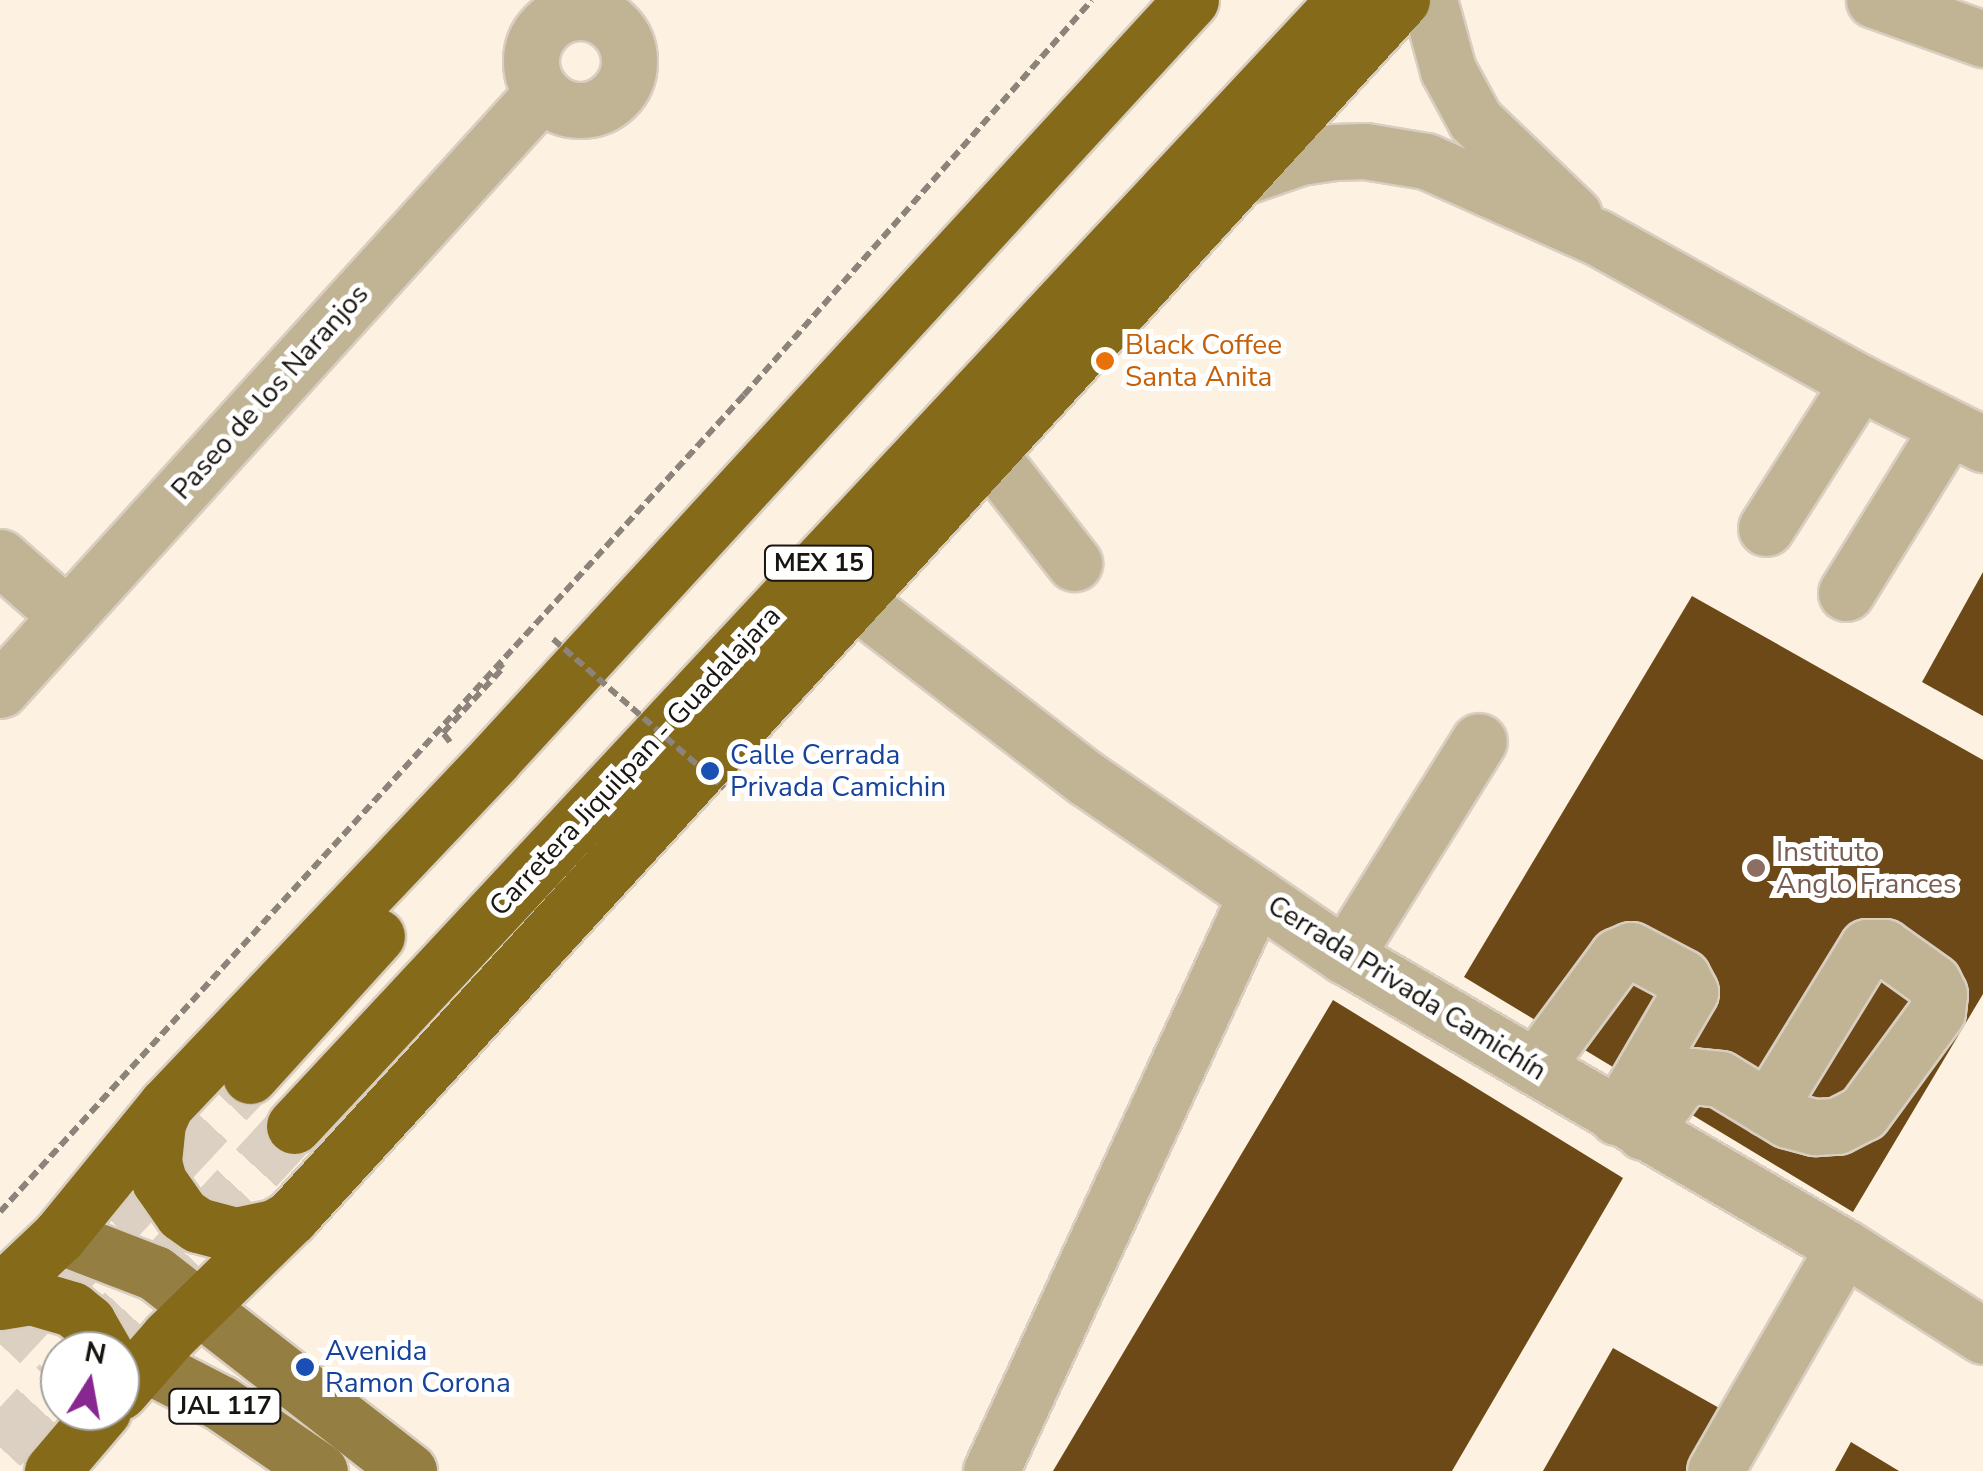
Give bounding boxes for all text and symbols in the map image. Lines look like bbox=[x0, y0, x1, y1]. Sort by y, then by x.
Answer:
street label: Paseo de los Naranjos bbox=[165, 278, 375, 506]
place label: Black Coffee Santa Anita bbox=[1125, 328, 1282, 394]
marker: Black Coffee Santa Anita bbox=[1094, 350, 1116, 372]
road number: MEX 15 bbox=[762, 543, 876, 583]
street label: Carretera Jiquilpan - Guadalajara bbox=[482, 599, 788, 923]
place label: Calle Cerrada Privada Camichin bbox=[730, 738, 946, 804]
marker: Calle Cerrada Privada Camichin bbox=[699, 760, 721, 782]
place label: Instituto Anglo Frances bbox=[1776, 835, 1956, 901]
marker: Instituto Anglo Frances bbox=[1745, 857, 1767, 879]
street label: Cerrada Privada Camichín bbox=[1262, 888, 1552, 1088]
north arrow bbox=[40, 1331, 140, 1431]
text: N bbox=[81, 1333, 109, 1374]
place label: Avenida Ramon Corona bbox=[325, 1334, 511, 1400]
marker: Avenida Ramon Corona bbox=[294, 1356, 316, 1378]
road number: JAL 117 bbox=[168, 1386, 282, 1426]

